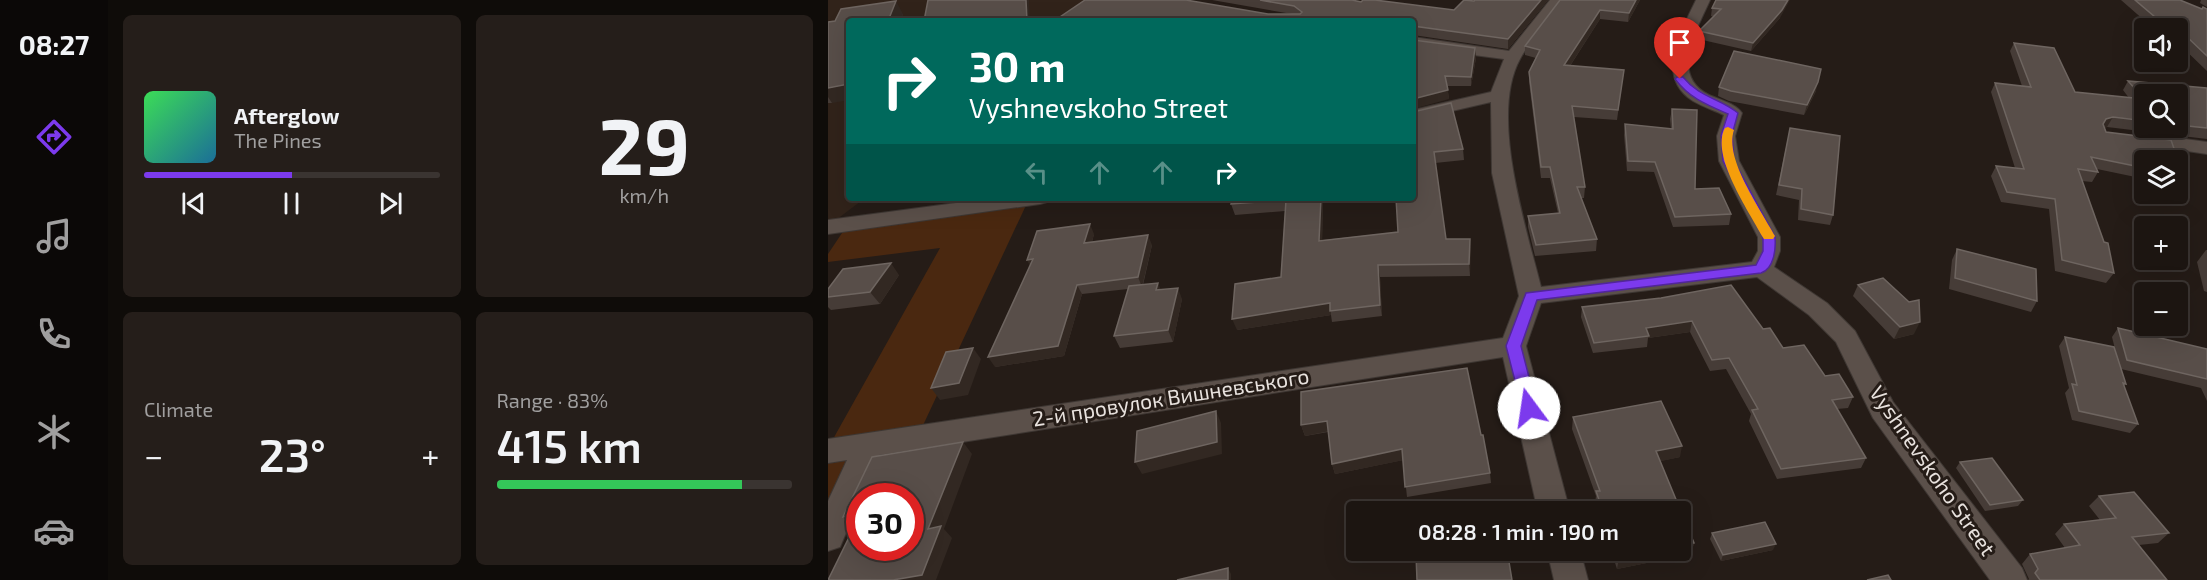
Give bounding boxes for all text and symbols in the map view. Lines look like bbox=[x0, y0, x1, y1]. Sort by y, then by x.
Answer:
pin bbox=[1654, 17, 1705, 79]
map controls bbox=[2134, 18, 2188, 336]
button: sound bbox=[2134, 18, 2188, 72]
icon: arrive bbox=[1663, 26, 1696, 59]
text: 08:27 bbox=[19, 28, 89, 60]
text: 30 m bbox=[969, 40, 1065, 90]
icon: right bbox=[870, 42, 948, 120]
button: search bbox=[2134, 84, 2188, 138]
text: Vyshnevskoho Street bbox=[969, 91, 1228, 123]
text: 29 bbox=[599, 97, 690, 191]
text: Afterglow bbox=[234, 102, 339, 128]
icon: directions bbox=[33, 116, 75, 158]
text: The Pines bbox=[234, 128, 322, 152]
button: layers bbox=[2134, 150, 2188, 204]
icon: left bbox=[1020, 156, 1053, 189]
icon: ahead bbox=[1083, 156, 1116, 189]
icon: ahead bbox=[1146, 156, 1179, 189]
icon: right bbox=[1209, 156, 1242, 189]
text: km/h bbox=[619, 183, 669, 207]
icon: previous bbox=[177, 187, 210, 220]
icon: pause bbox=[275, 187, 308, 220]
icon: next bbox=[374, 187, 407, 220]
icon: music bbox=[33, 215, 75, 257]
button: + bbox=[2134, 216, 2188, 270]
button: − bbox=[2134, 282, 2188, 336]
icon: phone bbox=[33, 313, 75, 355]
street label: 2-й провулок Вишневського bbox=[1031, 362, 1311, 432]
position arrow bbox=[1497, 376, 1561, 440]
street label: Vyshnevskoho Street bbox=[1865, 380, 2001, 560]
text: Range · 83% bbox=[497, 388, 608, 412]
text: Climate bbox=[144, 397, 213, 421]
icon: climate bbox=[33, 411, 75, 453]
text: 415 km bbox=[497, 418, 642, 472]
text: 23° bbox=[259, 427, 326, 481]
text: − bbox=[144, 435, 163, 475]
text: + bbox=[421, 435, 439, 475]
speed limit sign: 30 bbox=[846, 483, 924, 561]
icon: car bbox=[33, 510, 75, 552]
text: 08:28 · 1 min · 190 m bbox=[1418, 518, 1619, 544]

